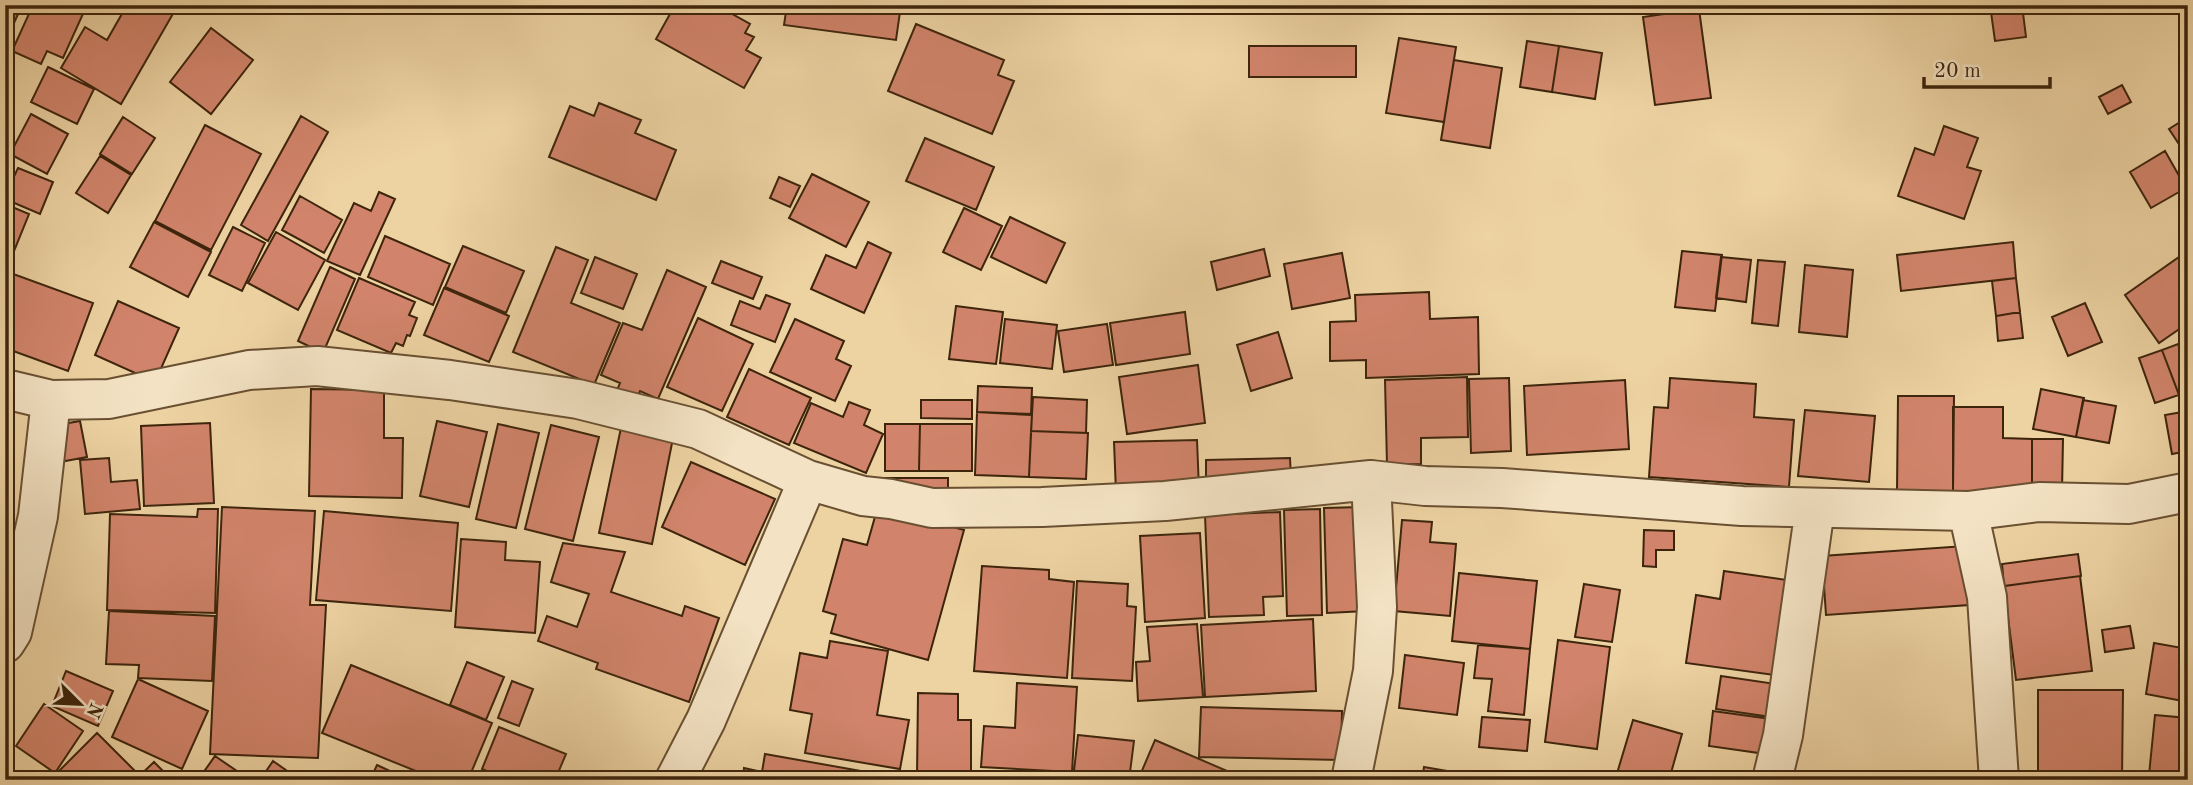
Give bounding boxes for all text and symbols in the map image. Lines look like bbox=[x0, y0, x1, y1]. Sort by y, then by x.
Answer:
scale bar bbox=[1924, 46, 2050, 90]
text: 20 m bbox=[1934, 61, 1981, 82]
north arrow bbox=[46, 670, 116, 740]
text: N bbox=[81, 699, 105, 721]

